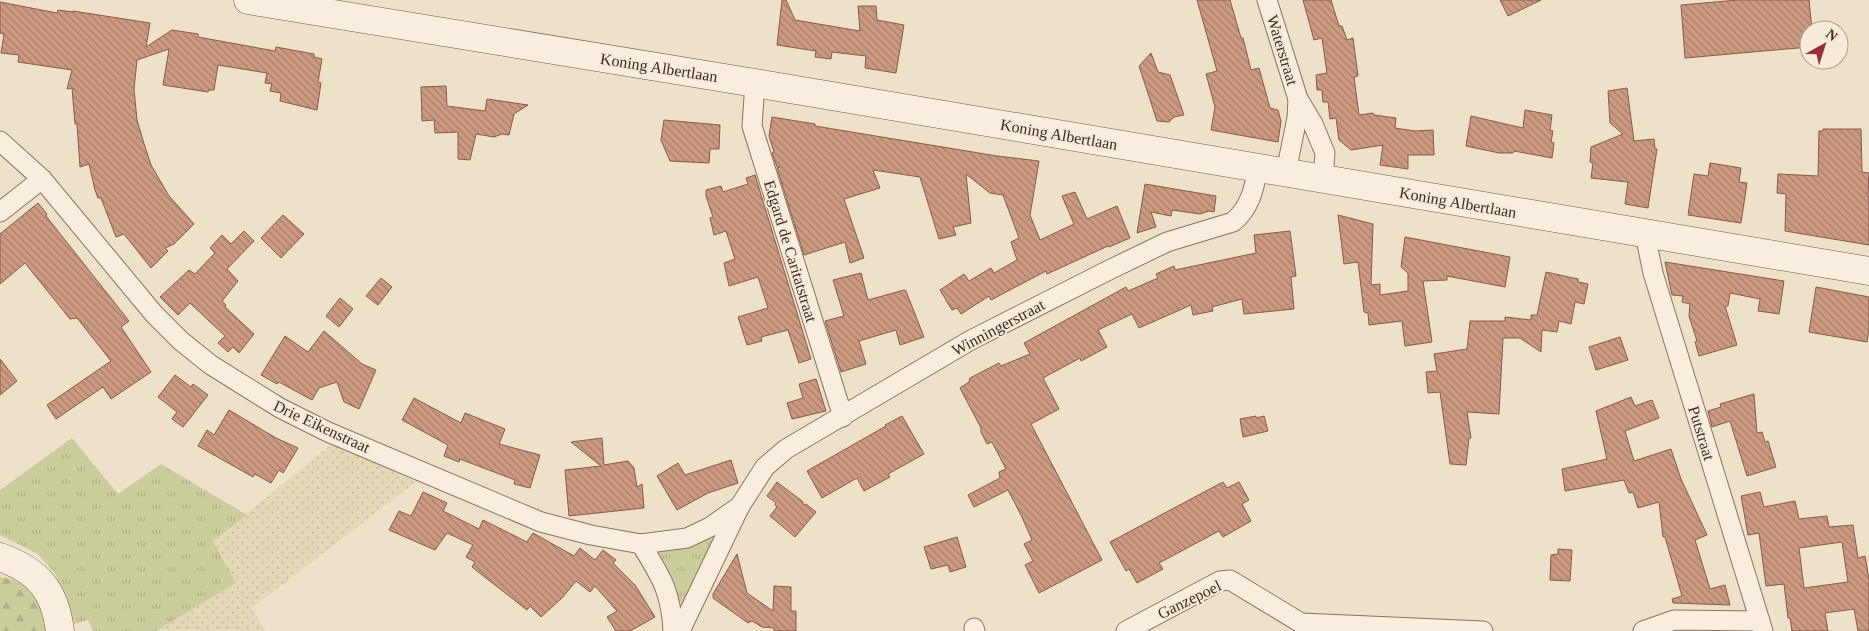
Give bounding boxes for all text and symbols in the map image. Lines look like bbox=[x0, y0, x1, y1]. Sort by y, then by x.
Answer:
street label: Waterstraat bbox=[1264, 13, 1301, 88]
north arrow bbox=[1799, 20, 1849, 70]
text: N bbox=[1823, 26, 1841, 44]
street label: Koning Albertlaan bbox=[599, 50, 719, 86]
street label: Koning Albertlaan bbox=[999, 116, 1119, 154]
street label: Edgard de Caritatstraat bbox=[760, 178, 820, 325]
street label: Koning Albertlaan bbox=[1398, 184, 1518, 222]
street label: Winningerstraat bbox=[949, 296, 1048, 360]
street label: Drie Eikenstraat bbox=[271, 397, 373, 456]
street label: Putstraat bbox=[1685, 404, 1718, 463]
street label: Ganzepoel bbox=[1155, 577, 1225, 623]

